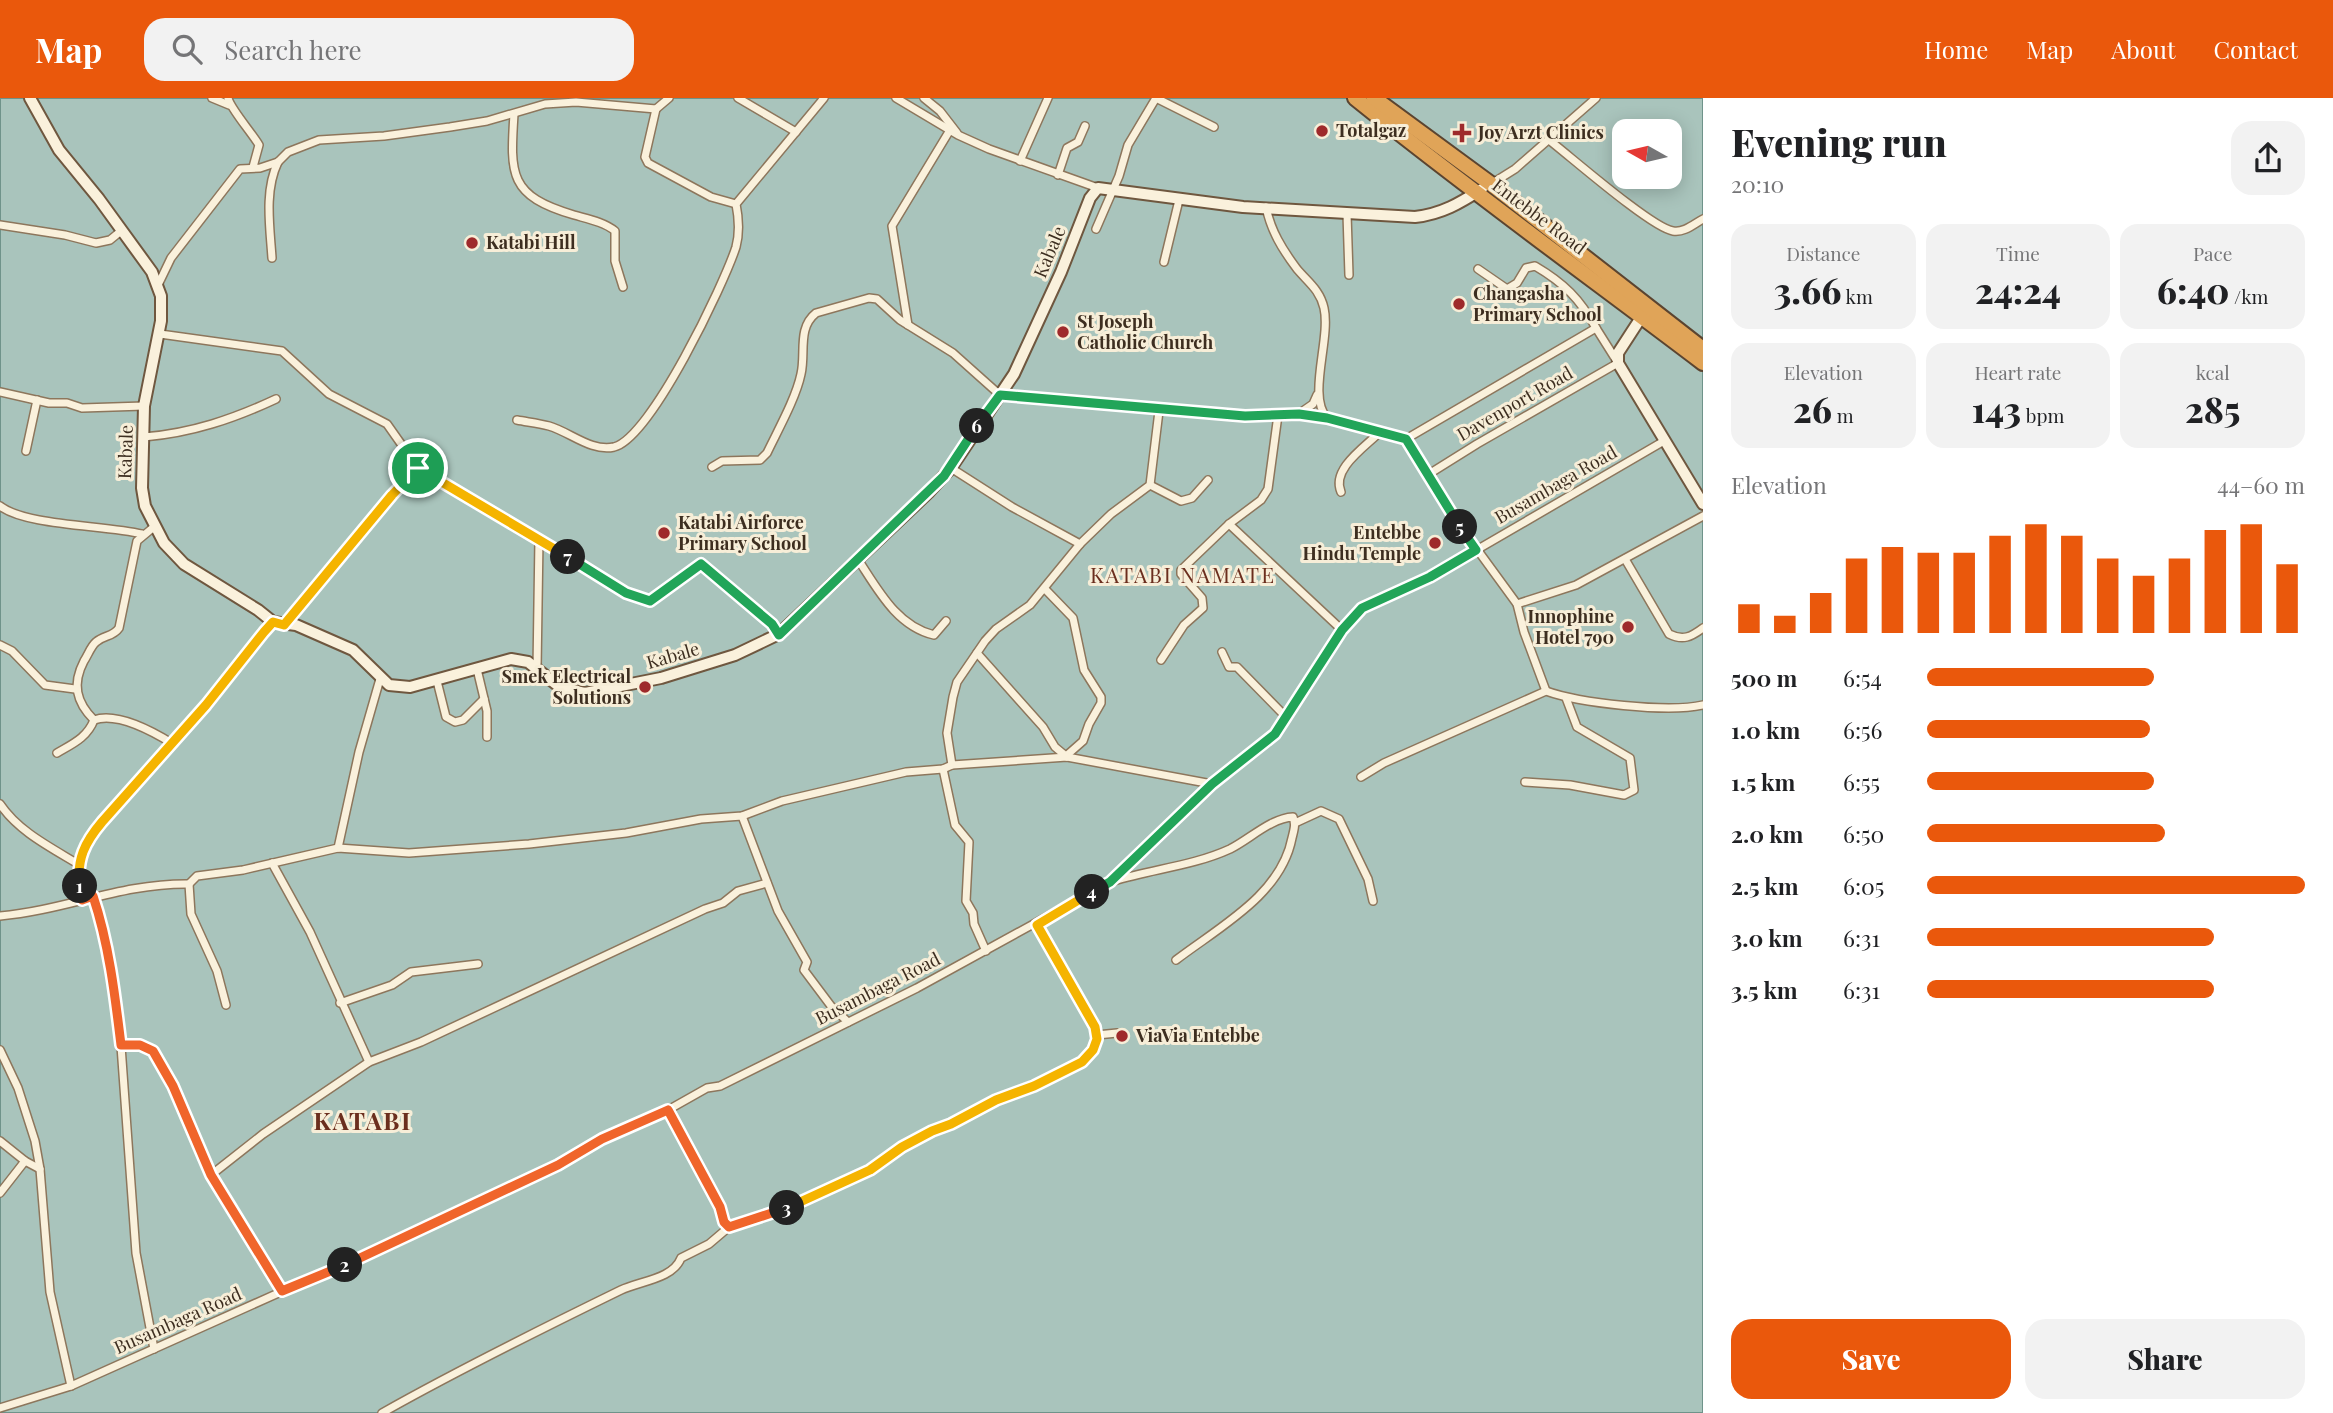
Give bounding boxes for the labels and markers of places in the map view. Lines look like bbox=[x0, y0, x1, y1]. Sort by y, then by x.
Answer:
place label: Totalgaz bbox=[1336, 118, 1406, 142]
place label: Joy Arzt Clinics bbox=[1477, 120, 1604, 144]
marker: Totalgaz bbox=[1314, 123, 1330, 139]
marker: Joy Arzt Clinics bbox=[1452, 123, 1472, 143]
place label: Katabi Hill bbox=[486, 230, 576, 254]
marker: Katabi Hill bbox=[464, 235, 480, 251]
place label: Changasha Primary School bbox=[1473, 281, 1602, 326]
marker: Changasha Primary School bbox=[1451, 296, 1467, 312]
place label: St Joseph Catholic Church bbox=[1077, 309, 1213, 354]
marker: St Joseph Catholic Church bbox=[1055, 324, 1071, 340]
pin: 6 bbox=[960, 408, 995, 444]
pin bbox=[388, 438, 448, 498]
place label: Katabi Airforce Primary School bbox=[678, 510, 807, 555]
pin: 5 bbox=[1442, 510, 1478, 544]
place label: Entebbe Hindu Temple bbox=[1303, 520, 1421, 565]
marker: Katabi Airforce Primary School bbox=[656, 525, 672, 541]
marker: Entebbe Hindu Temple bbox=[1427, 535, 1443, 551]
pin: 7 bbox=[550, 540, 586, 574]
place label: Innophine Hotel 790 bbox=[1527, 604, 1614, 649]
marker: Innophine Hotel 790 bbox=[1620, 619, 1636, 635]
place label: Smek Electrical Solutions bbox=[501, 664, 631, 709]
marker: Smek Electrical Solutions bbox=[637, 679, 653, 695]
pin: 1 bbox=[62, 868, 98, 904]
pin: 4 bbox=[1074, 874, 1110, 910]
place label: ViaVia Entebbe bbox=[1135, 1023, 1260, 1047]
marker: ViaVia Entebbe bbox=[1114, 1028, 1130, 1044]
pin: 3 bbox=[770, 1190, 804, 1226]
pin: 2 bbox=[328, 1248, 362, 1282]

